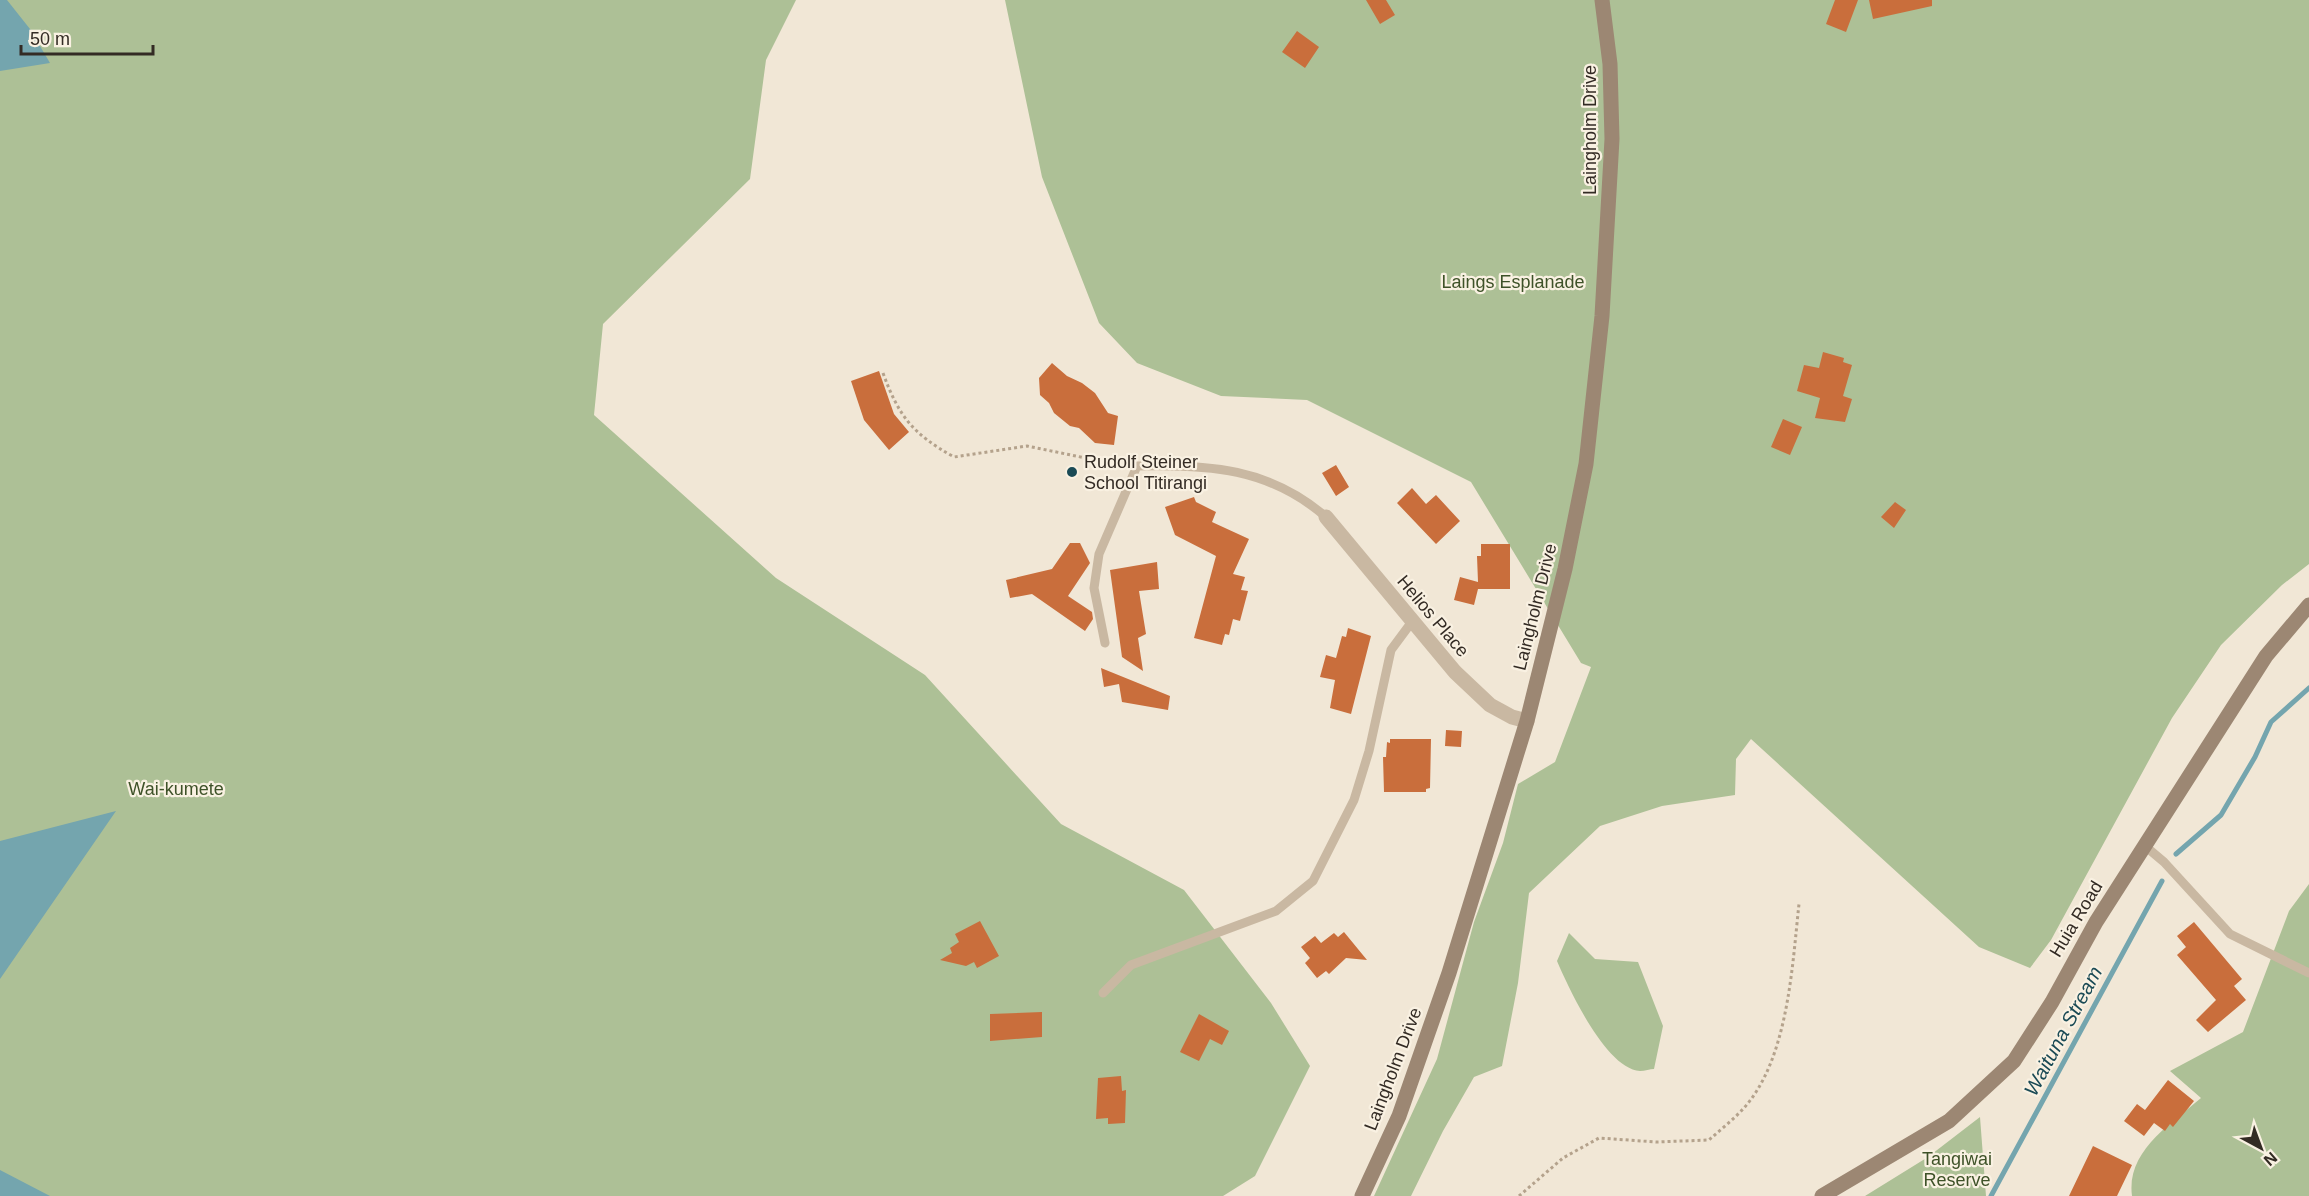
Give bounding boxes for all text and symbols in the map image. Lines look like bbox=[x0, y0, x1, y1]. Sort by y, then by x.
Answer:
scale bar bbox=[21, 18, 153, 56]
text: 50 m bbox=[30, 29, 70, 49]
street label: Laingholm Drive bbox=[1580, 65, 1600, 195]
park label: Laings Esplanade bbox=[1441, 272, 1585, 292]
place label: Rudolf Steiner School Titirangi bbox=[1084, 452, 1207, 493]
marker: Rudolf Steiner School Titirangi bbox=[1065, 465, 1079, 479]
street label: Laingholm Drive bbox=[1510, 541, 1560, 673]
street label: Helios Place bbox=[1393, 571, 1473, 661]
park label: Wai-kumete bbox=[128, 779, 224, 799]
street label: Huia Road bbox=[2046, 877, 2106, 961]
water label: Waituna Stream bbox=[2020, 963, 2106, 1099]
street label: Laingholm Drive bbox=[1360, 1005, 1426, 1133]
north arrow bbox=[2231, 1118, 2291, 1178]
park label: Tangiwai Reserve bbox=[1922, 1149, 1992, 1190]
text: N bbox=[2261, 1149, 2280, 1169]

